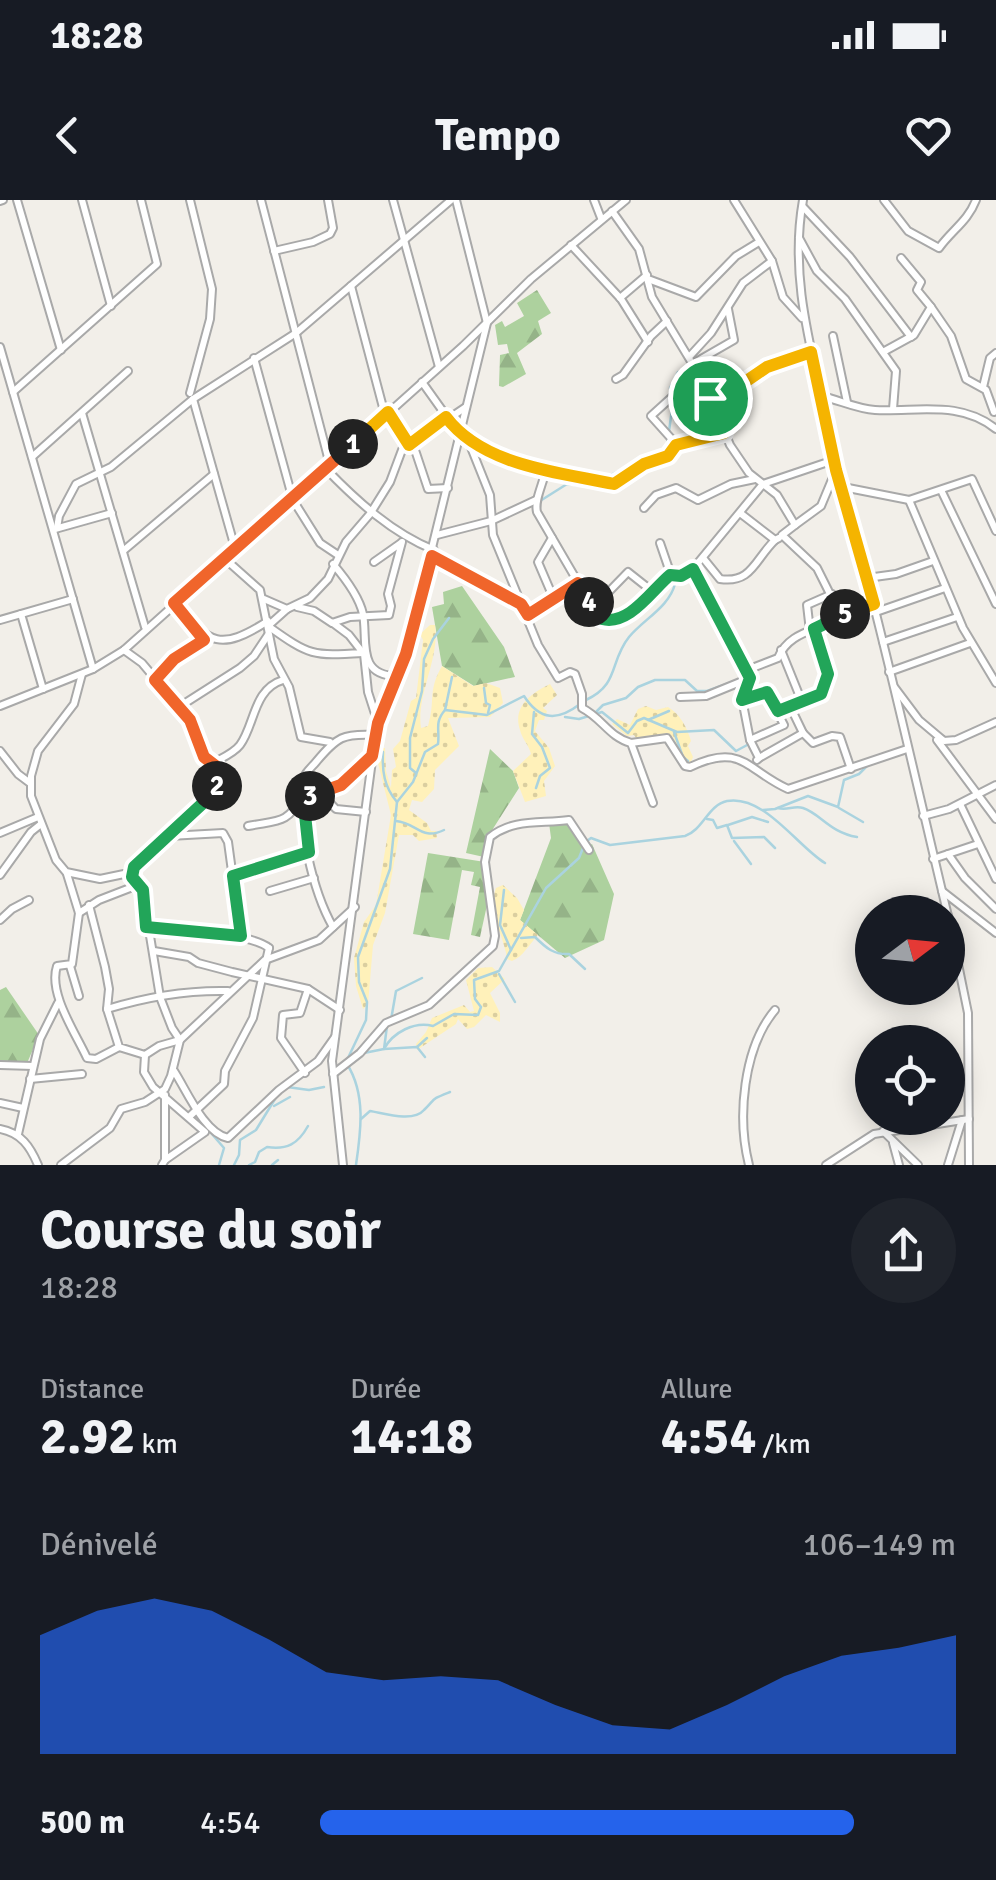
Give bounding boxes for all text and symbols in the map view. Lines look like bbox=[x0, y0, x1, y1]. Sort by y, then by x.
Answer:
text: 18:28 bbox=[50, 12, 143, 59]
icon: back bbox=[40, 108, 95, 163]
text: Tempo bbox=[435, 108, 561, 163]
icon: heart bbox=[901, 108, 956, 163]
pin bbox=[668, 356, 753, 441]
icon: arrive bbox=[683, 371, 738, 426]
pin: 1 bbox=[328, 419, 378, 469]
text: 1 bbox=[345, 427, 361, 461]
pin: 4 bbox=[564, 577, 614, 627]
text: 4 bbox=[581, 585, 597, 619]
pin: 5 bbox=[820, 589, 870, 639]
text: 5 bbox=[837, 597, 853, 631]
pin: 2 bbox=[192, 761, 242, 811]
text: 2 bbox=[209, 769, 225, 803]
pin: 3 bbox=[285, 771, 335, 821]
text: 3 bbox=[302, 779, 318, 813]
north arrow bbox=[855, 895, 965, 1005]
map controls bbox=[855, 895, 965, 1135]
button: locate bbox=[855, 1025, 965, 1135]
text: Course du soir bbox=[40, 1196, 381, 1264]
button: share bbox=[851, 1198, 956, 1303]
text: 18:28 bbox=[40, 1268, 118, 1307]
text: Distance bbox=[40, 1372, 144, 1406]
text: Durée bbox=[350, 1372, 422, 1406]
text: Allure bbox=[661, 1372, 732, 1406]
text: 2.92 bbox=[40, 1406, 135, 1468]
text: 14:18 bbox=[350, 1406, 473, 1468]
text: 4:54 bbox=[661, 1406, 756, 1468]
text: km bbox=[135, 1427, 178, 1461]
text: /km bbox=[756, 1427, 811, 1461]
text: Dénivelé bbox=[40, 1525, 158, 1564]
text: 106–149 m bbox=[803, 1525, 956, 1564]
text: 500 m bbox=[40, 1803, 125, 1842]
text: 4:54 bbox=[200, 1803, 260, 1842]

